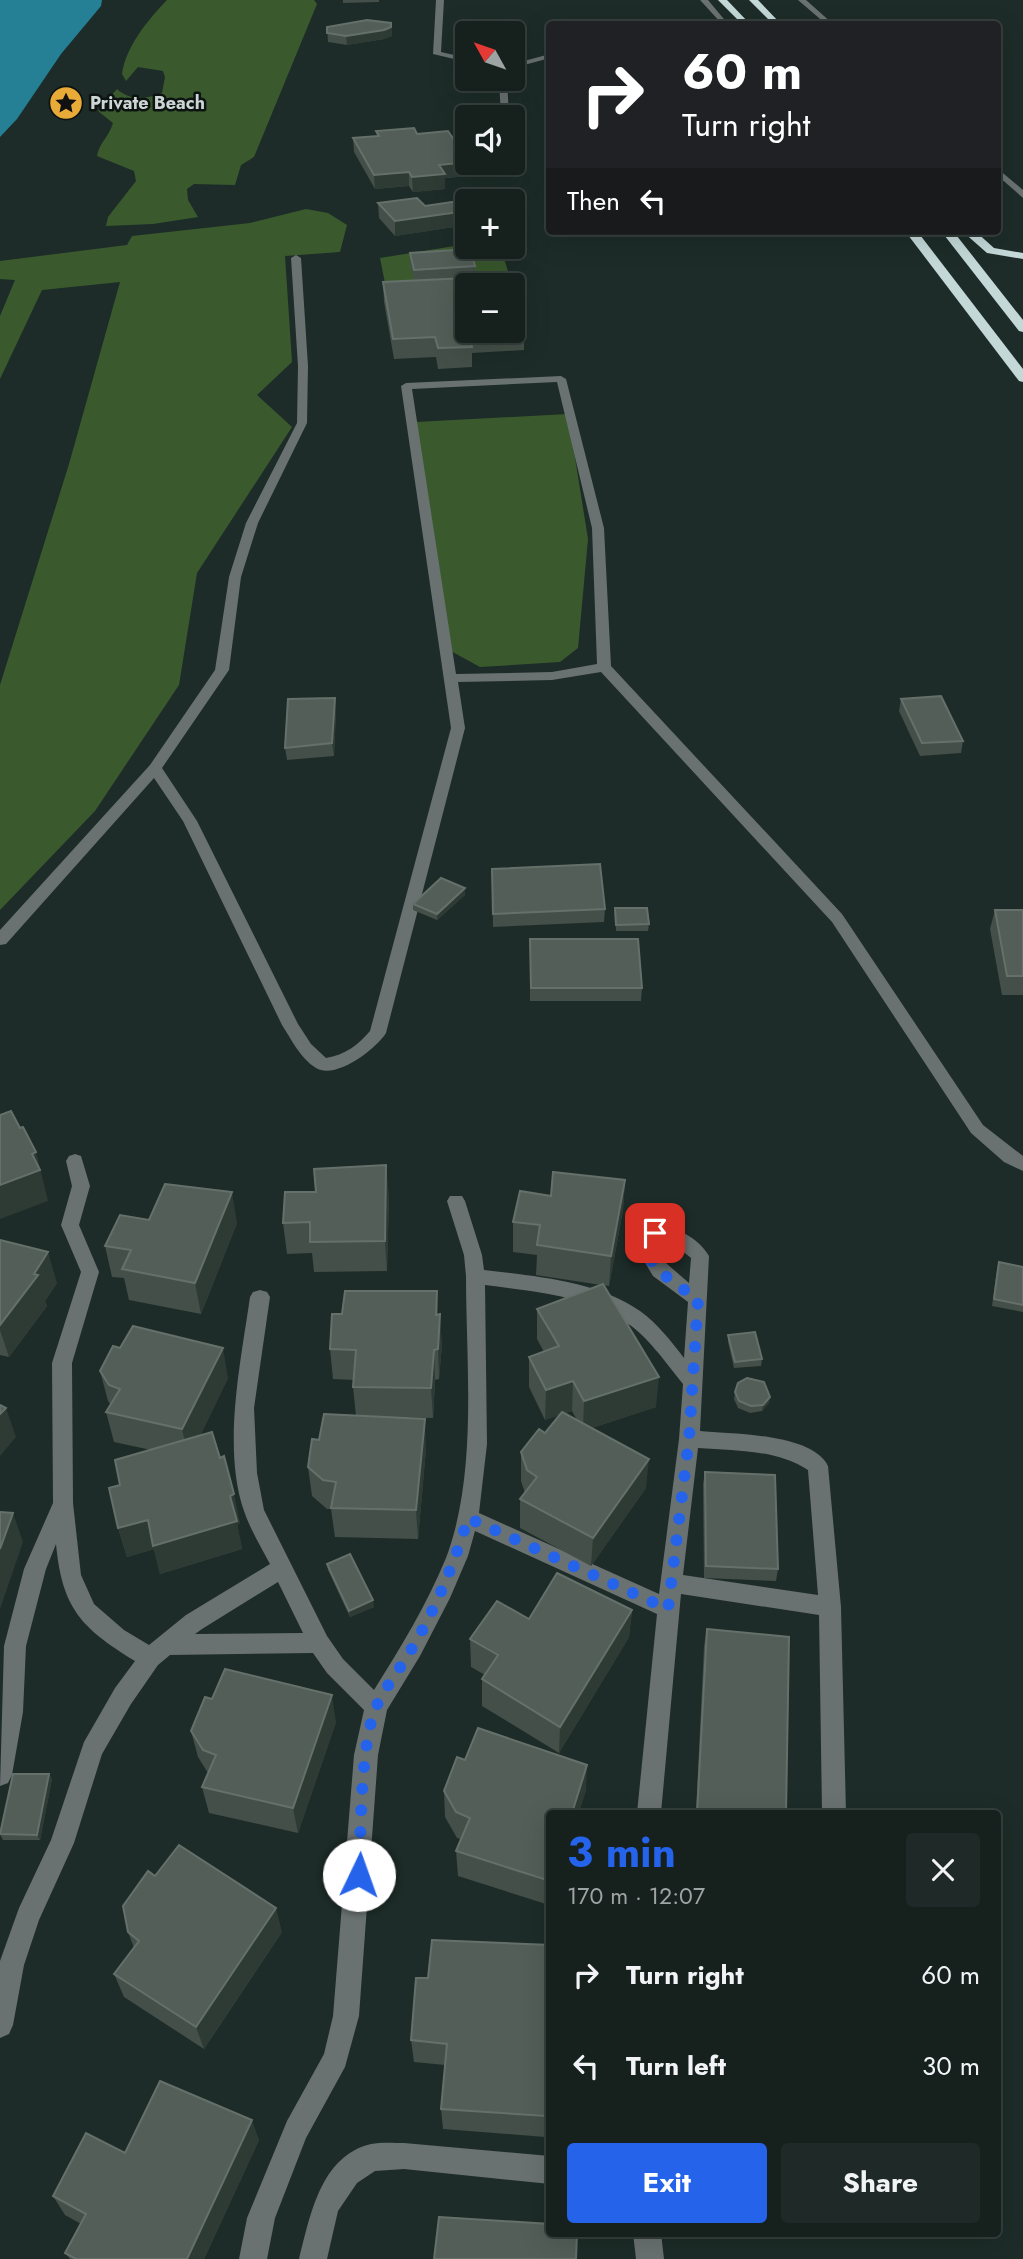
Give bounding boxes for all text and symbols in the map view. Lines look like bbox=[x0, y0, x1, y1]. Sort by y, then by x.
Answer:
north arrow bbox=[455, 21, 525, 91]
map controls bbox=[455, 21, 525, 343]
text: 60 m bbox=[682, 37, 802, 107]
icon: right bbox=[567, 49, 658, 140]
place icon: Private Beach bbox=[47, 84, 85, 122]
place label: Private Beach bbox=[90, 90, 205, 116]
text: Turn right bbox=[682, 102, 811, 148]
button: sound bbox=[455, 105, 525, 175]
text: Then bbox=[567, 182, 620, 220]
icon: left bbox=[634, 182, 672, 220]
button: + bbox=[455, 189, 525, 259]
button: − bbox=[455, 273, 525, 343]
pin bbox=[625, 1203, 685, 1263]
icon: arrive bbox=[636, 1214, 674, 1252]
text: 3 min bbox=[567, 1822, 676, 1883]
button: close bbox=[906, 1833, 980, 1907]
position arrow bbox=[322, 1838, 396, 1912]
text: 170 m · 12:07 bbox=[567, 1879, 705, 1913]
icon: right bbox=[567, 1956, 605, 1994]
text: Turn right bbox=[626, 1956, 744, 1994]
text: 60 m bbox=[921, 1956, 980, 1994]
icon: left bbox=[567, 2047, 605, 2085]
text: Turn left bbox=[626, 2047, 726, 2085]
text: 30 m bbox=[922, 2047, 980, 2085]
button: Exit bbox=[567, 2143, 767, 2223]
button: Share bbox=[781, 2143, 980, 2223]

